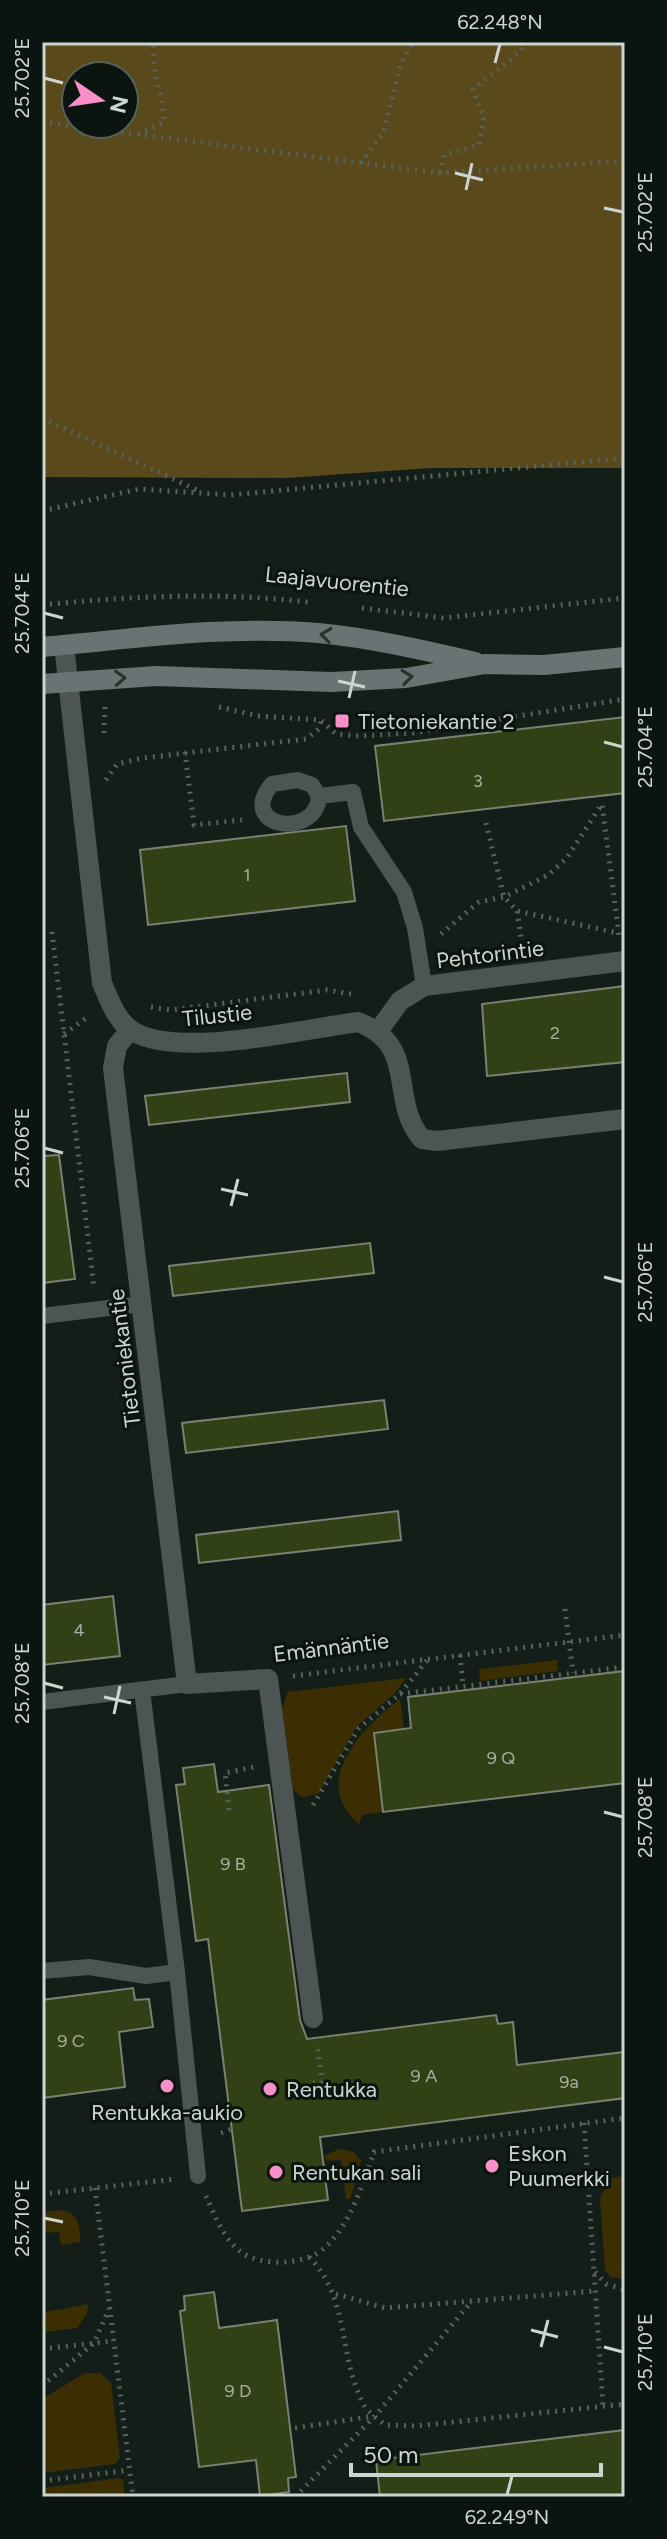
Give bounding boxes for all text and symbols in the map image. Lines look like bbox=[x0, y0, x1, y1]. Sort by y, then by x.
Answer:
text: 62.248°N bbox=[457, 10, 543, 34]
text: 25.702°E bbox=[10, 38, 34, 118]
north arrow bbox=[60, 60, 140, 140]
text: N bbox=[104, 93, 134, 116]
text: 25.702°E bbox=[633, 172, 657, 252]
street label: Laajavuorentie bbox=[264, 561, 410, 602]
text: 25.704°E bbox=[10, 572, 34, 654]
one-way arrow bbox=[320, 626, 333, 643]
one-way arrow bbox=[401, 668, 414, 685]
one-way arrow bbox=[114, 670, 127, 687]
text: 25.704°E bbox=[633, 706, 657, 788]
place label: Tietoniekantie 2 bbox=[358, 708, 515, 735]
marker: Tietoniekantie 2 bbox=[333, 712, 351, 730]
house number: 3 bbox=[473, 770, 483, 792]
house number: 1 bbox=[243, 864, 251, 886]
street label: Pehtorintie bbox=[435, 935, 545, 974]
street label: Tilustie bbox=[181, 998, 253, 1033]
house number: 2 bbox=[550, 1022, 560, 1044]
text: 25.706°E bbox=[10, 1108, 34, 1188]
text: 25.706°E bbox=[633, 1242, 657, 1322]
street label: Tietoniekantie bbox=[103, 1287, 146, 1429]
house number: 4 bbox=[73, 1619, 85, 1641]
street label: Emännäntie bbox=[272, 1627, 390, 1668]
text: 25.708°E bbox=[10, 1642, 34, 1724]
house number: 9 Q bbox=[487, 1747, 515, 1769]
text: 25.708°E bbox=[633, 1776, 657, 1858]
house number: 9 B bbox=[220, 1853, 246, 1875]
house number: 9 C bbox=[57, 2030, 85, 2052]
house number: 9 A bbox=[411, 2065, 437, 2087]
house number: 9a bbox=[559, 2071, 579, 2093]
place label: Rentukka bbox=[286, 2076, 377, 2103]
marker: Rentukka-aukio bbox=[158, 2077, 176, 2095]
marker: Rentukka bbox=[261, 2080, 279, 2098]
place label: Rentukka-aukio bbox=[91, 2099, 243, 2126]
place label: Eskon Puumerkki bbox=[508, 2140, 610, 2192]
marker: Eskon Puumerkki bbox=[483, 2157, 501, 2175]
place label: Rentukan sali bbox=[292, 2159, 421, 2186]
marker: Rentukan sali bbox=[267, 2163, 285, 2181]
text: 25.710°E bbox=[10, 2179, 34, 2257]
text: 25.710°E bbox=[633, 2313, 657, 2391]
house number: 9 D bbox=[224, 2380, 252, 2402]
scale bar bbox=[351, 2427, 601, 2477]
text: 50 m bbox=[363, 2440, 419, 2469]
text: 62.249°N bbox=[465, 2505, 549, 2529]

